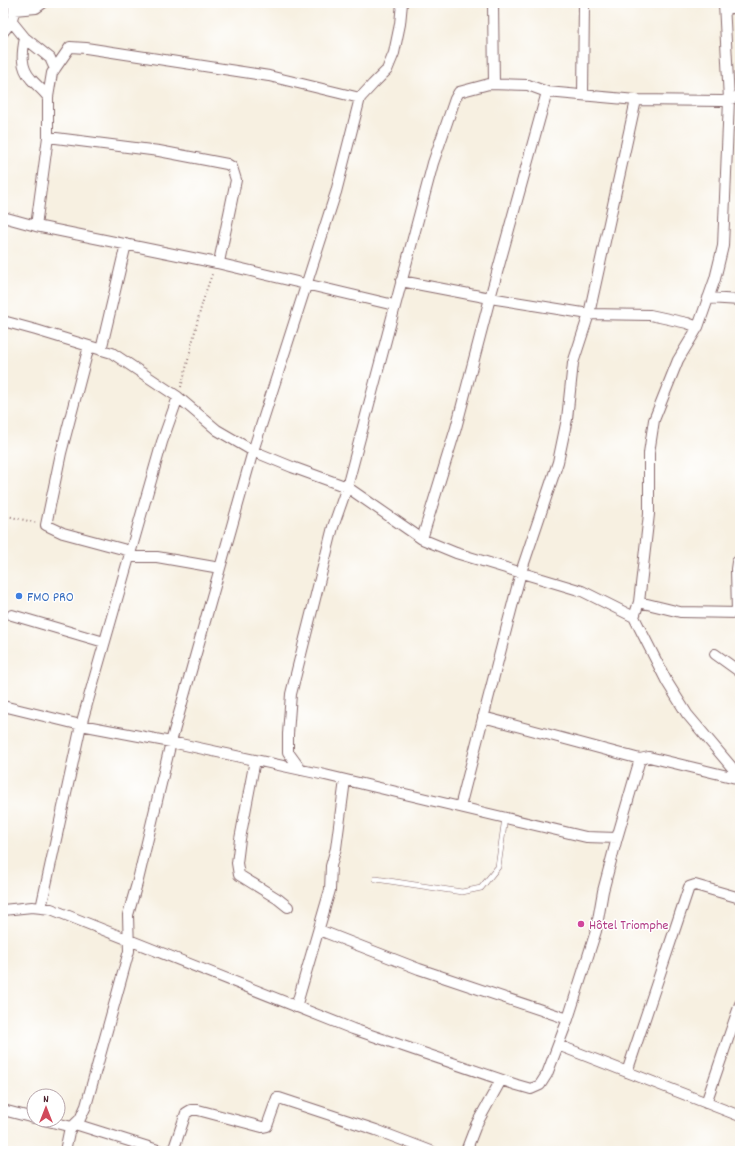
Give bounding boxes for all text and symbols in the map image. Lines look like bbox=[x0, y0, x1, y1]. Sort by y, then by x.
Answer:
place label: FMO PRO bbox=[27, 588, 74, 608]
marker: FMO PRO bbox=[14, 591, 24, 601]
place label: Hôtel Triomphe bbox=[589, 916, 669, 936]
marker: Hôtel Triomphe bbox=[576, 919, 586, 929]
north arrow bbox=[26, 1088, 66, 1128]
text: N bbox=[43, 1092, 49, 1108]

